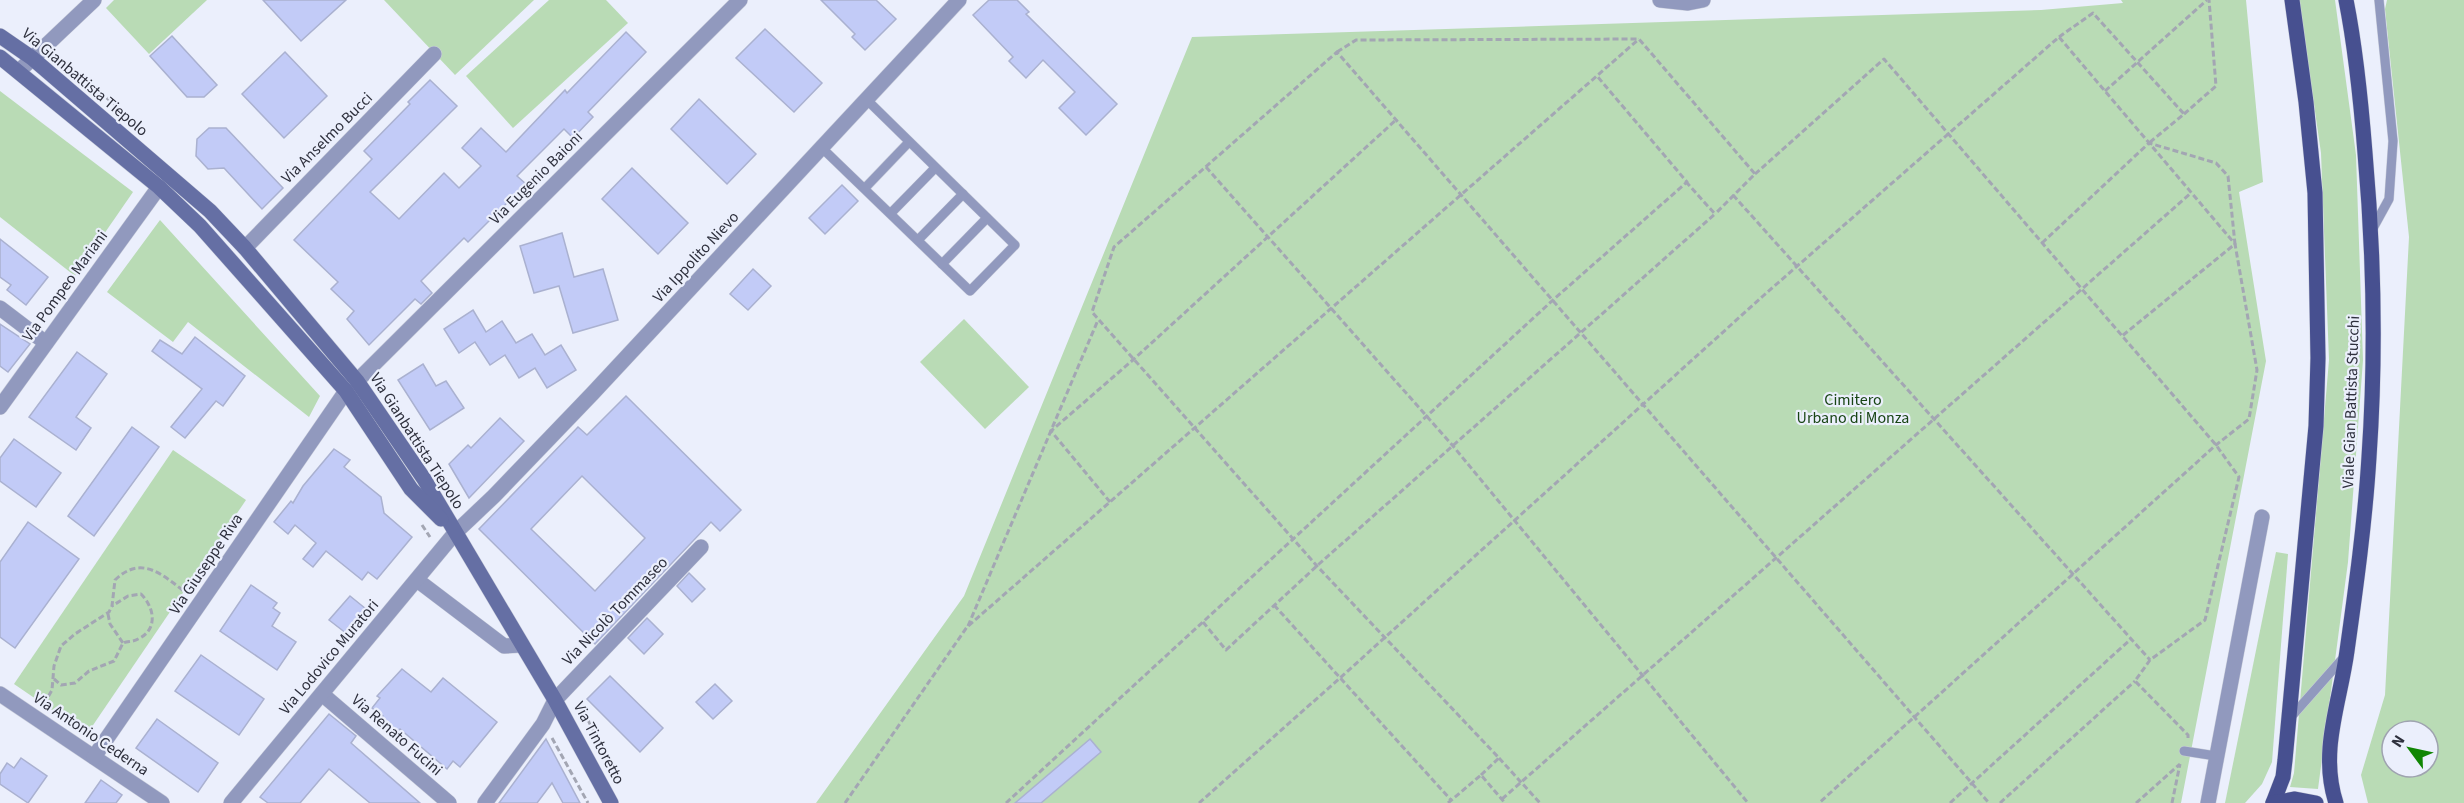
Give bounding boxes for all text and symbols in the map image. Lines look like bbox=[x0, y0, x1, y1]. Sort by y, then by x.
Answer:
street label: Via Gianbattista Tiepolo bbox=[17, 23, 153, 141]
street label: Via Anselmo Bucci bbox=[276, 87, 378, 189]
street label: Via Eugenio Baioni bbox=[484, 126, 588, 230]
street label: Via Ippolito Nievo bbox=[648, 207, 744, 307]
street label: Via Pompeo Mariani bbox=[17, 226, 113, 346]
street label: Viale Gian Battista Stucchi bbox=[2337, 315, 2365, 489]
street label: Via Gianbattista Tiepolo bbox=[365, 369, 469, 513]
park label: Cimitero Urbano di Monza bbox=[1797, 389, 1909, 429]
street label: Via Giuseppe Riva bbox=[164, 509, 248, 619]
street label: Via Nicolò Tommaseo bbox=[557, 552, 673, 670]
street label: Via Lodovico Muratori bbox=[274, 595, 384, 719]
street label: Via Antonio Cederna bbox=[29, 687, 153, 781]
street label: Via Renato Fucini bbox=[347, 689, 447, 781]
street label: Via Tintoretto bbox=[568, 698, 630, 788]
north arrow bbox=[2380, 719, 2440, 779]
text: N bbox=[2386, 731, 2410, 752]

